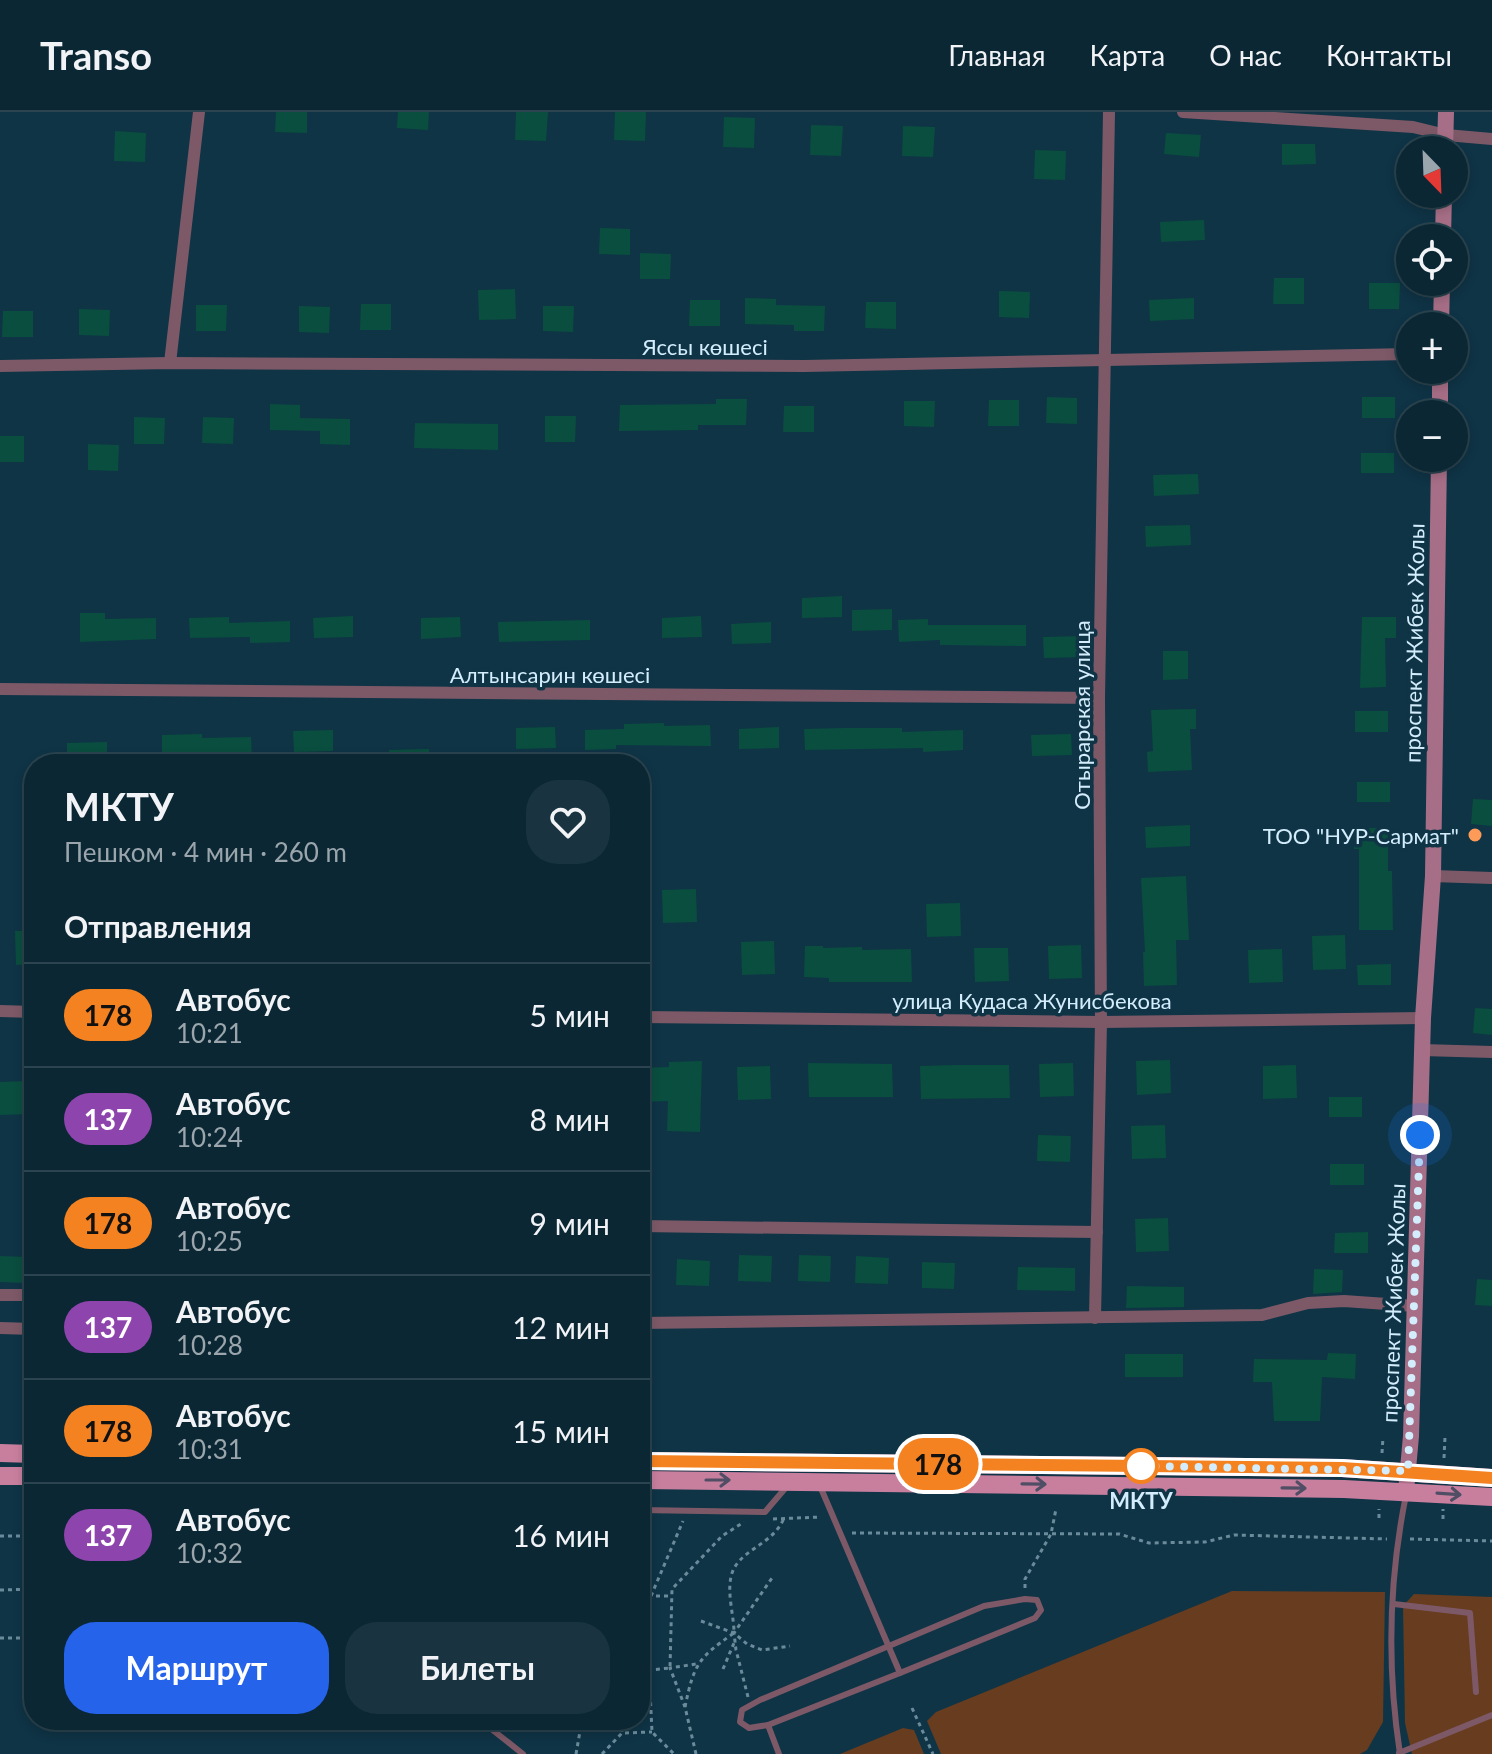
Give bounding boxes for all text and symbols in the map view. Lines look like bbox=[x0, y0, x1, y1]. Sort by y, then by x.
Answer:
text: Transo bbox=[40, 32, 152, 78]
text: Главная bbox=[948, 38, 1046, 72]
text: Карта bbox=[1090, 38, 1165, 72]
text: О нас bbox=[1209, 38, 1282, 72]
text: Контакты bbox=[1326, 38, 1452, 72]
north arrow bbox=[1396, 136, 1468, 208]
map controls bbox=[1396, 136, 1468, 472]
button: locate bbox=[1396, 224, 1468, 296]
button: + bbox=[1396, 312, 1468, 384]
street label: Яссы көшесі bbox=[641, 333, 768, 360]
button: − bbox=[1396, 400, 1468, 472]
street label: проспект Жибек Жолы bbox=[1398, 523, 1430, 763]
street label: Отырарская улица bbox=[1068, 620, 1095, 810]
street label: Алтынсарин көшесі bbox=[450, 661, 650, 688]
button: heart bbox=[526, 780, 610, 864]
text: МКТУ bbox=[64, 783, 174, 829]
place label: ТОО "НУР-Сармат" bbox=[1263, 822, 1459, 849]
marker: ТОО "НУР-Сармат" bbox=[1466, 826, 1484, 844]
text: Пешком · 4 мин · 260 m bbox=[64, 836, 347, 868]
text: Отправления bbox=[64, 908, 252, 944]
text: Автобус bbox=[176, 981, 291, 1017]
street label: улица Кудаса Жунисбекова bbox=[892, 987, 1172, 1014]
text: 5 мин bbox=[530, 997, 610, 1033]
text: 178 bbox=[84, 998, 132, 1032]
text: 10:21 bbox=[176, 1017, 243, 1049]
text: Автобус bbox=[176, 1085, 291, 1121]
text: 8 мин bbox=[530, 1101, 610, 1137]
text: 137 bbox=[84, 1102, 132, 1136]
your location bbox=[1400, 1115, 1440, 1155]
text: 10:24 bbox=[176, 1121, 243, 1153]
street label: проспект Жибек Жолы bbox=[1375, 1183, 1411, 1423]
text: Автобус bbox=[176, 1189, 291, 1225]
text: 9 мин bbox=[530, 1205, 610, 1241]
text: 178 bbox=[84, 1206, 132, 1240]
text: 10:25 bbox=[176, 1225, 243, 1257]
text: Автобус bbox=[176, 1293, 291, 1329]
text: 12 мин bbox=[512, 1309, 610, 1345]
text: 137 bbox=[84, 1310, 132, 1344]
text: 10:28 bbox=[176, 1329, 243, 1361]
text: Автобус bbox=[176, 1397, 291, 1433]
text: 15 мин bbox=[512, 1413, 610, 1449]
text: 178 bbox=[84, 1414, 132, 1448]
text: 10:31 bbox=[176, 1433, 243, 1465]
line badge: 178 bbox=[892, 1438, 984, 1490]
text: 178 bbox=[914, 1447, 962, 1481]
marker: МКТУ bbox=[1124, 1449, 1158, 1483]
one-way arrow bbox=[704, 1472, 731, 1488]
one-way arrow bbox=[1020, 1476, 1047, 1492]
one-way arrow bbox=[1280, 1480, 1307, 1496]
place label: МКТУ bbox=[1109, 1487, 1174, 1514]
one-way arrow bbox=[1435, 1487, 1462, 1502]
text: Автобус bbox=[176, 1501, 291, 1537]
text: 16 мин bbox=[512, 1517, 610, 1553]
text: 137 bbox=[84, 1518, 132, 1552]
text: 10:32 bbox=[176, 1537, 243, 1569]
button: Маршрут bbox=[64, 1622, 329, 1714]
button: Билеты bbox=[345, 1622, 610, 1714]

